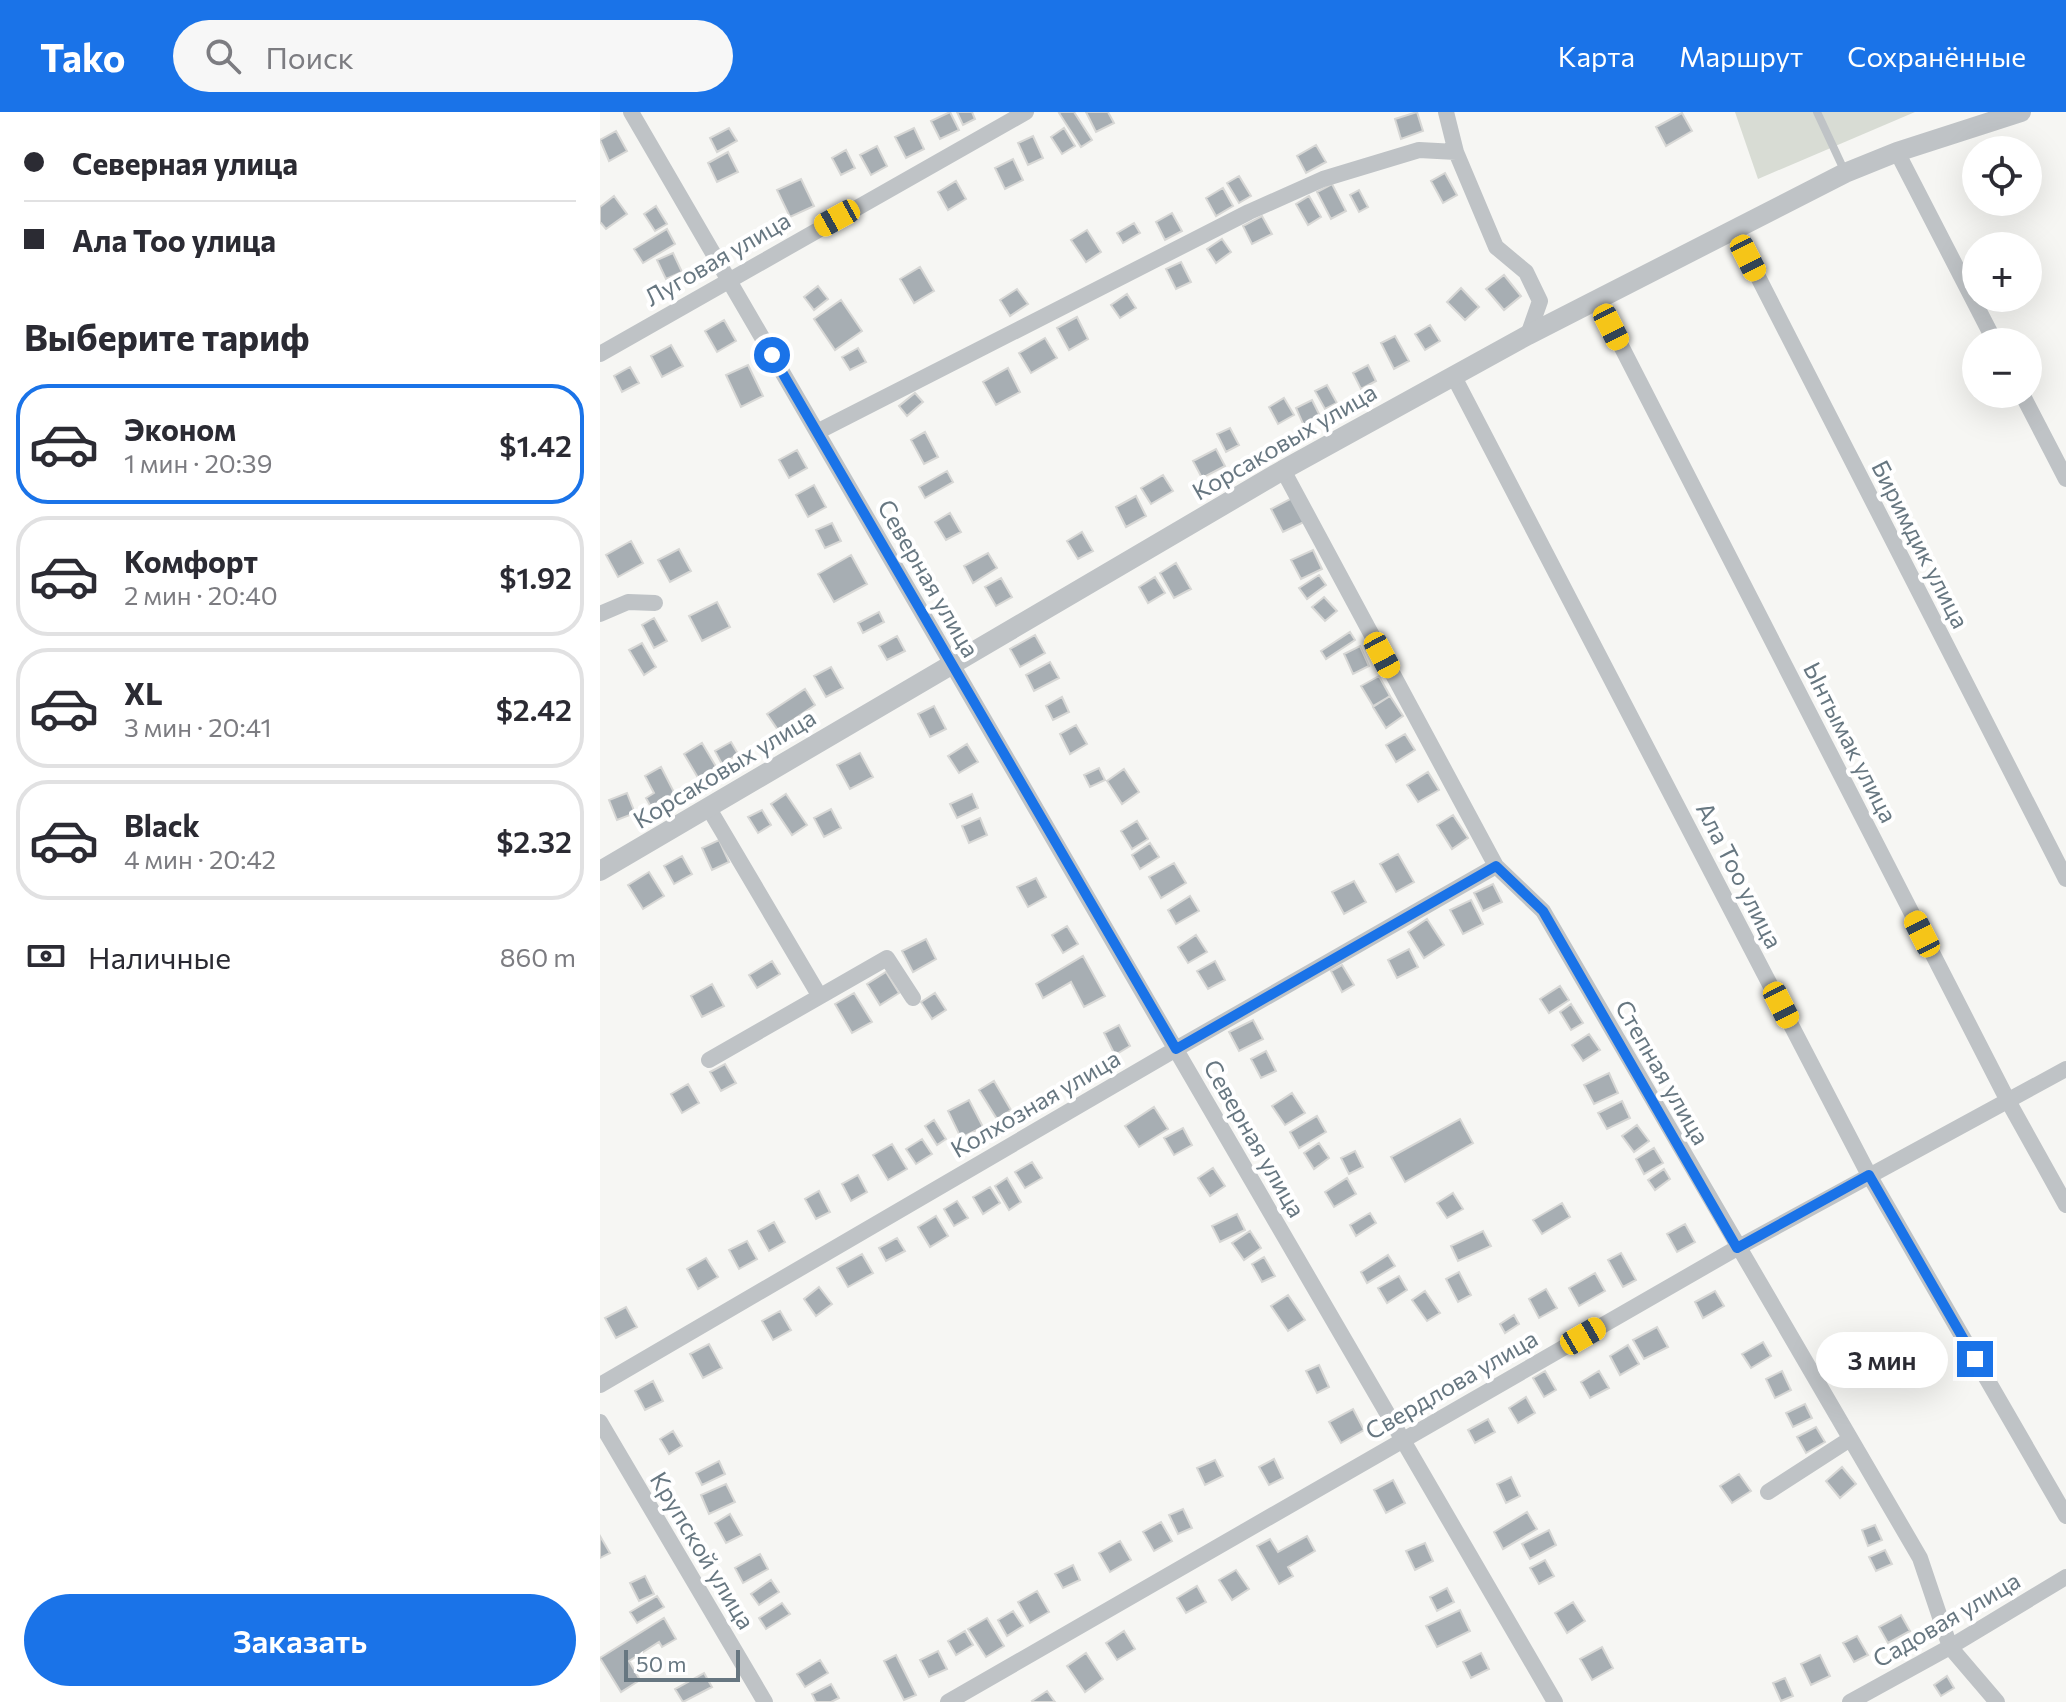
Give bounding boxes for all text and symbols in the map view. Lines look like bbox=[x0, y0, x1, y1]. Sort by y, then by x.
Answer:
search box bbox=[173, 20, 733, 92]
text: Tako bbox=[40, 33, 125, 80]
icon: search bbox=[201, 34, 245, 78]
text: Поиск bbox=[265, 38, 354, 75]
text: Карта bbox=[1558, 39, 1635, 73]
text: Маршрут bbox=[1679, 39, 1803, 73]
text: Сохранённые bbox=[1847, 39, 2026, 73]
map controls bbox=[1962, 136, 2042, 408]
button: locate bbox=[1962, 136, 2042, 216]
text: Северная улица bbox=[72, 144, 298, 181]
car bbox=[810, 196, 864, 240]
street label: Луговая улица bbox=[639, 205, 795, 311]
text: Ала Тоо улица bbox=[72, 221, 276, 258]
car bbox=[1726, 231, 1770, 285]
button: + bbox=[1962, 232, 2042, 312]
car bbox=[1589, 300, 1633, 354]
text: Выберите тариф bbox=[24, 314, 309, 358]
button: − bbox=[1962, 328, 2042, 408]
route start bbox=[754, 337, 790, 373]
street label: Корсаковых улица bbox=[1187, 377, 1381, 505]
icon: car bbox=[28, 408, 100, 480]
text: Эконом bbox=[124, 410, 236, 447]
text: $1.42 bbox=[499, 426, 572, 463]
text: 1 мин · 20:39 bbox=[124, 447, 272, 478]
street label: Биримдик улица bbox=[1866, 455, 1976, 633]
street label: Северная улица bbox=[872, 494, 986, 662]
icon: car bbox=[28, 540, 100, 612]
text: Комфорт bbox=[124, 542, 258, 579]
text: $1.92 bbox=[499, 558, 572, 595]
text: 2 мин · 20:40 bbox=[124, 579, 278, 610]
car bbox=[1360, 628, 1404, 682]
street label: Ынтымак улица bbox=[1798, 657, 1904, 827]
icon: car bbox=[28, 672, 100, 744]
text: XL bbox=[124, 674, 163, 711]
text: $2.42 bbox=[496, 690, 572, 727]
street label: Корсаковых улица bbox=[628, 702, 820, 834]
text: 3 мин · 20:41 bbox=[124, 711, 272, 742]
street label: Ала Тоо улица bbox=[1691, 797, 1789, 953]
icon: car bbox=[28, 804, 100, 876]
text: Black bbox=[124, 806, 200, 843]
text: $2.32 bbox=[496, 822, 572, 859]
text: 4 мин · 20:42 bbox=[124, 843, 276, 874]
car bbox=[1900, 907, 1944, 961]
icon: cash bbox=[24, 934, 68, 978]
text: Наличные bbox=[88, 938, 231, 975]
text: 860 m bbox=[500, 941, 576, 972]
car bbox=[1759, 978, 1803, 1032]
street label: Степная улица bbox=[1610, 994, 1716, 1150]
street label: Колхозная улица bbox=[945, 1043, 1125, 1163]
street label: Северная улица bbox=[1198, 1054, 1312, 1222]
car bbox=[1556, 1314, 1610, 1358]
street label: Свердлова улица bbox=[1360, 1323, 1542, 1445]
callout: 3 мин bbox=[1815, 1331, 1947, 1387]
route end bbox=[1957, 1341, 1993, 1377]
text: 3 мин bbox=[1847, 1344, 1917, 1375]
street label: Крупской улица bbox=[645, 1466, 761, 1634]
street label: Садовая улица bbox=[1867, 1565, 2025, 1673]
button: Заказать bbox=[24, 1594, 576, 1686]
scale bar bbox=[624, 1646, 740, 1682]
text: 50 m bbox=[636, 1650, 686, 1677]

